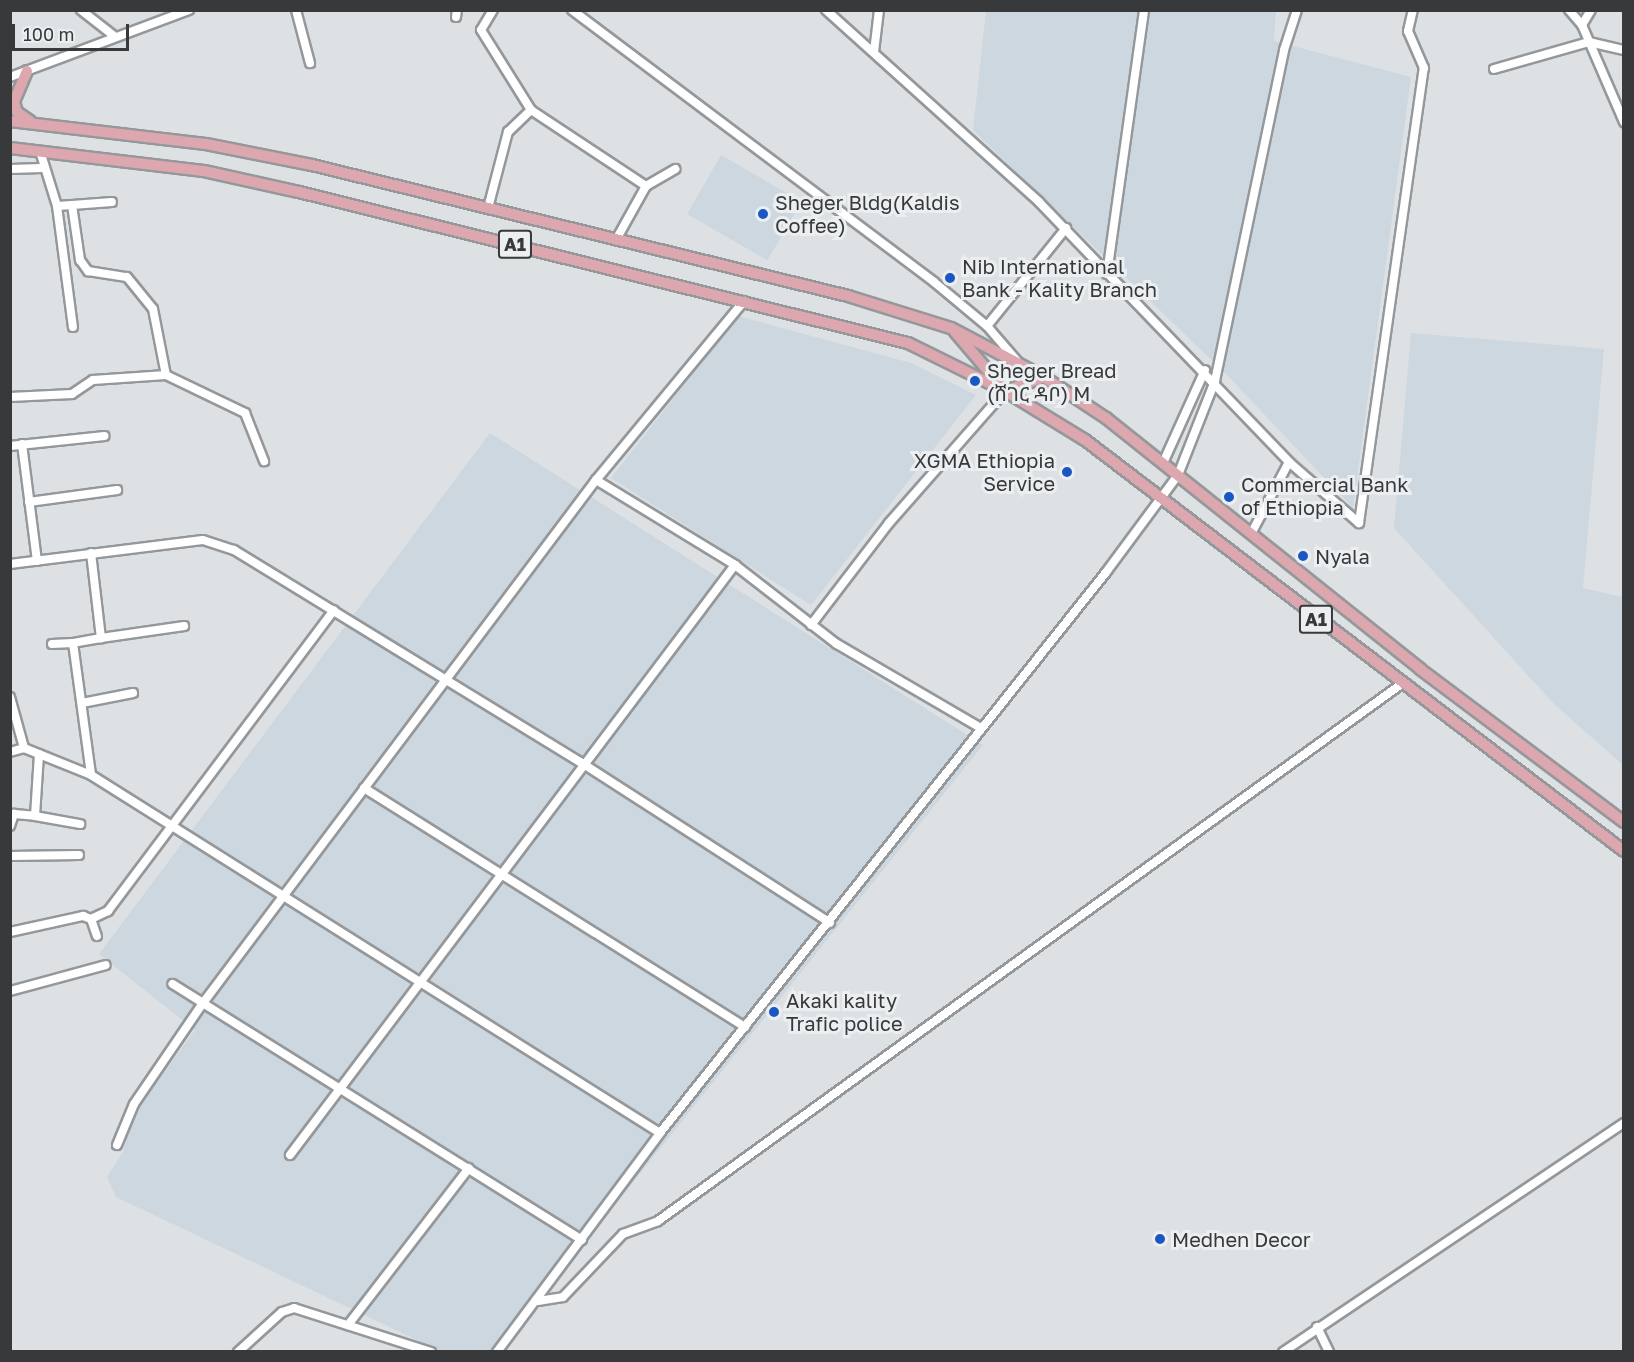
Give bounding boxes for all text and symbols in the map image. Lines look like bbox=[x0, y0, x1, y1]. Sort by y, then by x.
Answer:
scale bar bbox=[15, 12, 132, 50]
text: 100 m bbox=[23, 23, 74, 45]
place label: Sheger Bldg(Kaldis Coffee) bbox=[775, 190, 960, 237]
marker: Sheger Bldg(Kaldis Coffee) bbox=[756, 207, 770, 221]
road number: A1 bbox=[497, 229, 533, 259]
place label: Nib International Bank - Kality Branch bbox=[962, 254, 1157, 301]
marker: Nib International Bank - Kality Branch bbox=[943, 271, 957, 285]
place label: Sheger Bread (ሸገር ዳቦ) M bbox=[987, 358, 1117, 405]
marker: Sheger Bread (ሸገር ዳቦ) M bbox=[968, 374, 982, 388]
place label: XGMA Ethiopia Service bbox=[914, 448, 1055, 495]
marker: XGMA Ethiopia Service bbox=[1060, 465, 1074, 479]
place label: Commercial Bank of Ethiopia bbox=[1241, 473, 1408, 520]
marker: Commercial Bank of Ethiopia bbox=[1222, 490, 1236, 504]
place label: Nyala bbox=[1315, 544, 1370, 568]
marker: Nyala bbox=[1296, 549, 1310, 563]
road number: A1 bbox=[1298, 604, 1334, 634]
place label: Akaki kality Trafic police bbox=[786, 988, 903, 1035]
marker: Akaki kality Trafic police bbox=[767, 1005, 781, 1019]
place label: Medhen Decor bbox=[1172, 1227, 1311, 1251]
marker: Medhen Decor bbox=[1153, 1232, 1167, 1246]

